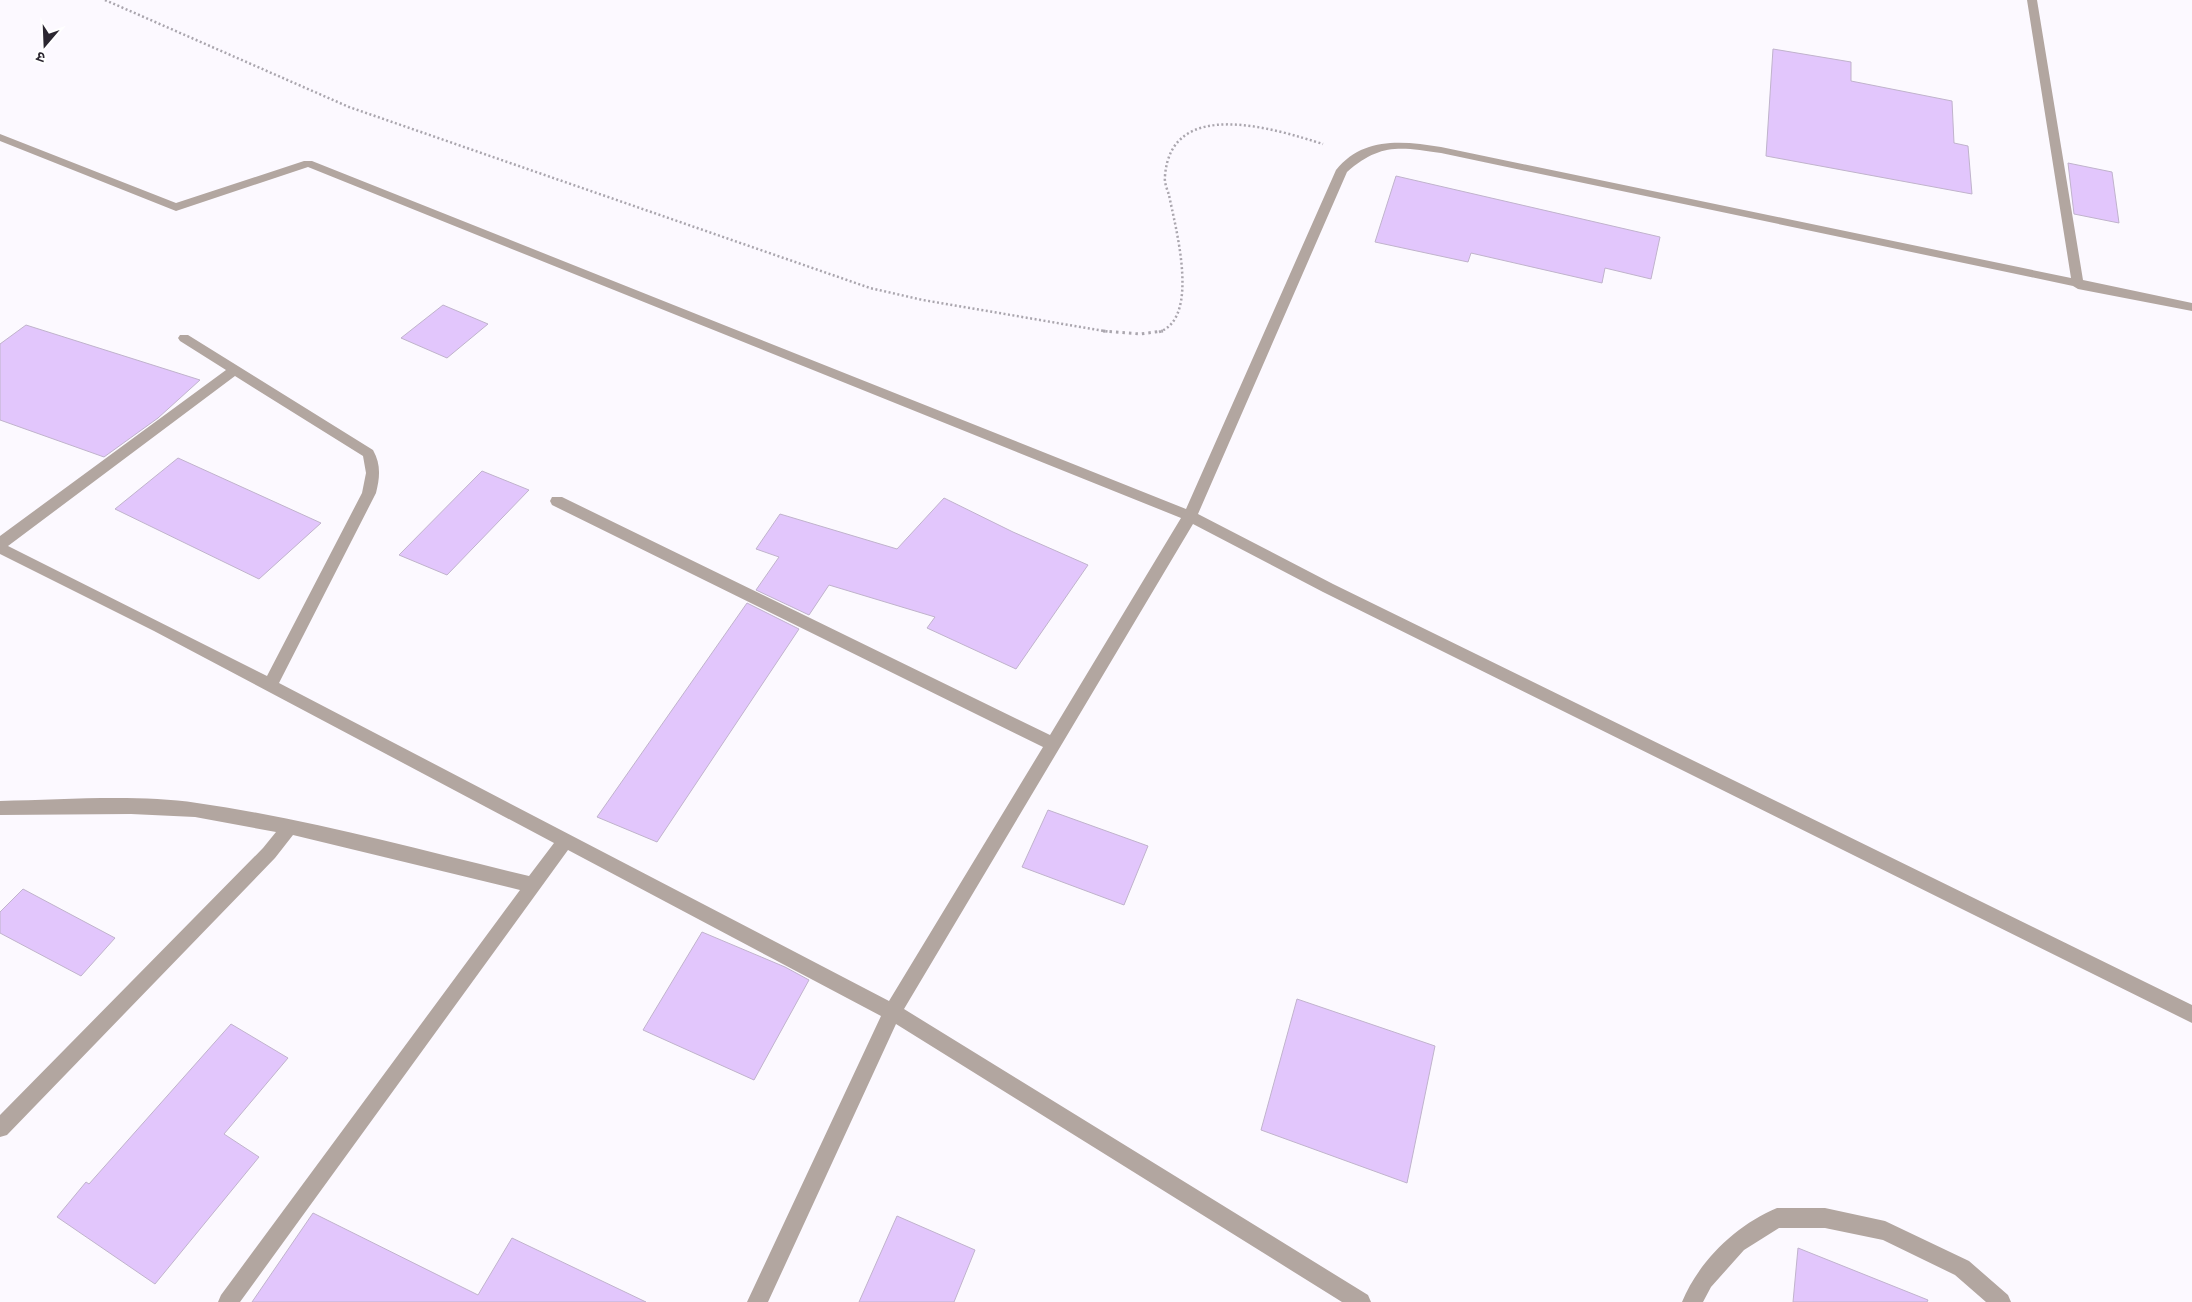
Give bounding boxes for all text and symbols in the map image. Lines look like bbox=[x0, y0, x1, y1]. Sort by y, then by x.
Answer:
north arrow bbox=[20, 20, 70, 70]
text: उ bbox=[34, 47, 48, 66]

